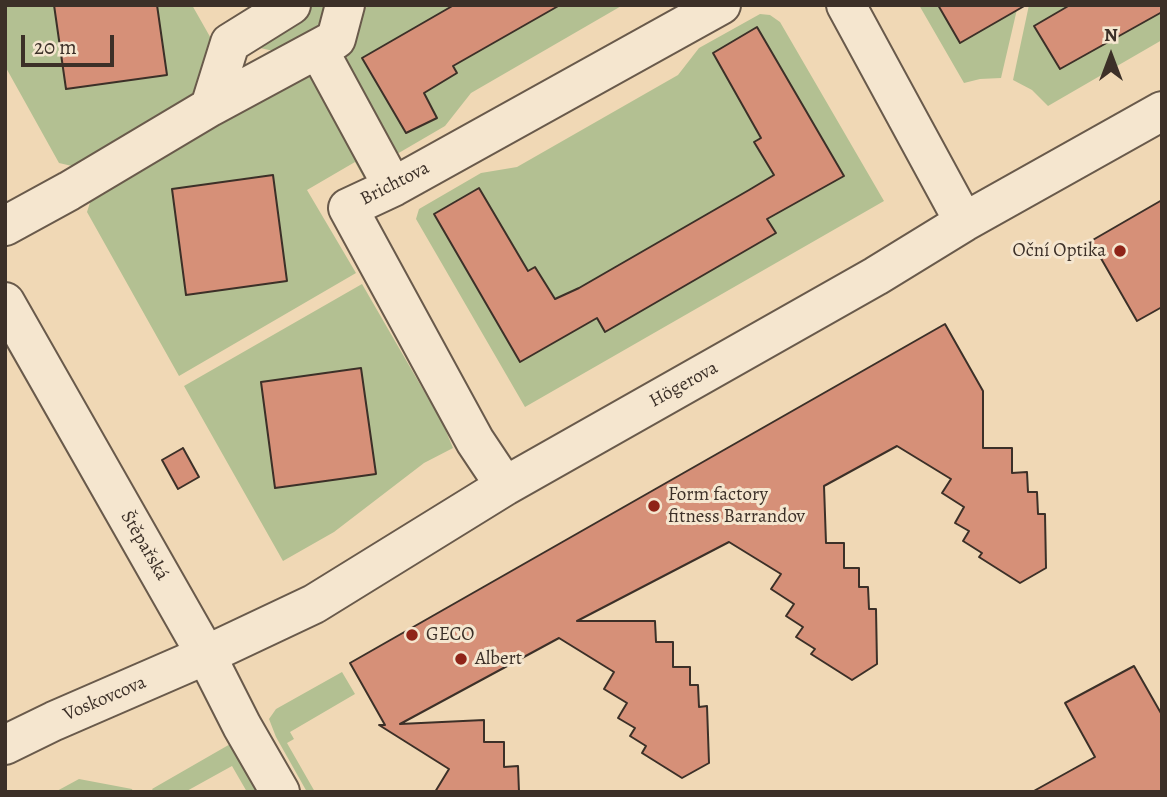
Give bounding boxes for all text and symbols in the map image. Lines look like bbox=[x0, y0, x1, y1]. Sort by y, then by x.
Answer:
scale bar bbox=[24, 21, 117, 65]
north arrow bbox=[1076, 21, 1146, 91]
text: N bbox=[1104, 22, 1118, 48]
text: 20 m bbox=[34, 33, 77, 61]
street label: Brichtova bbox=[357, 157, 433, 211]
place label: Oční Optika bbox=[1013, 240, 1106, 262]
marker: Oční Optika bbox=[1112, 243, 1128, 259]
street label: Högerova bbox=[646, 357, 722, 413]
place label: Form factory fitness Barrandov bbox=[668, 484, 805, 528]
marker: Form factory fitness Barrandov bbox=[646, 498, 662, 514]
street label: Štěpařská bbox=[115, 507, 173, 585]
place label: GECO bbox=[426, 624, 474, 646]
marker: GECO bbox=[404, 627, 420, 643]
place label: Albert bbox=[475, 648, 522, 670]
marker: Albert bbox=[453, 651, 469, 667]
street label: Voskovcova bbox=[60, 671, 150, 727]

